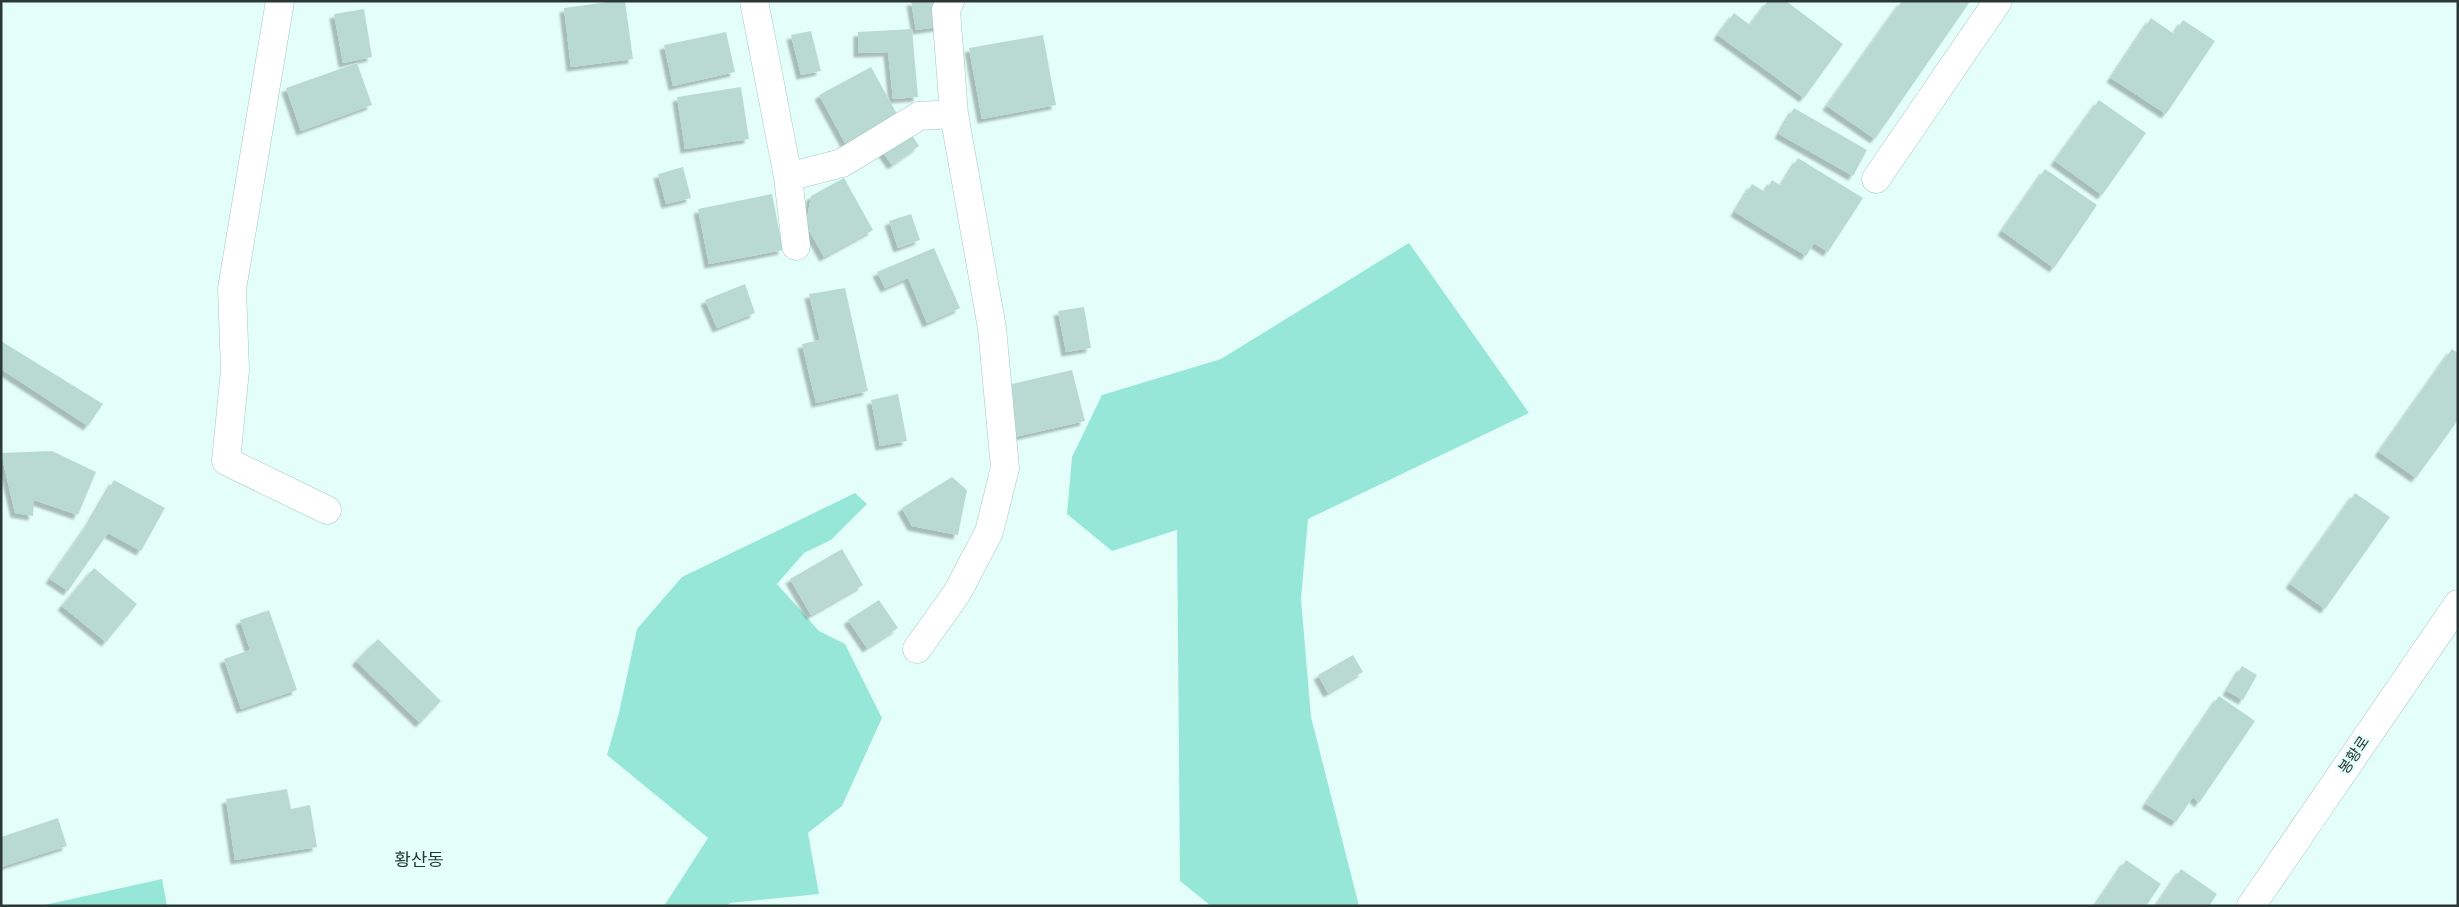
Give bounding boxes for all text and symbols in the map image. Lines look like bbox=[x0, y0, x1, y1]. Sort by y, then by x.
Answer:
street label: 봉황로 bbox=[2335, 733, 2372, 777]
district label: 황산동 bbox=[394, 850, 444, 870]

